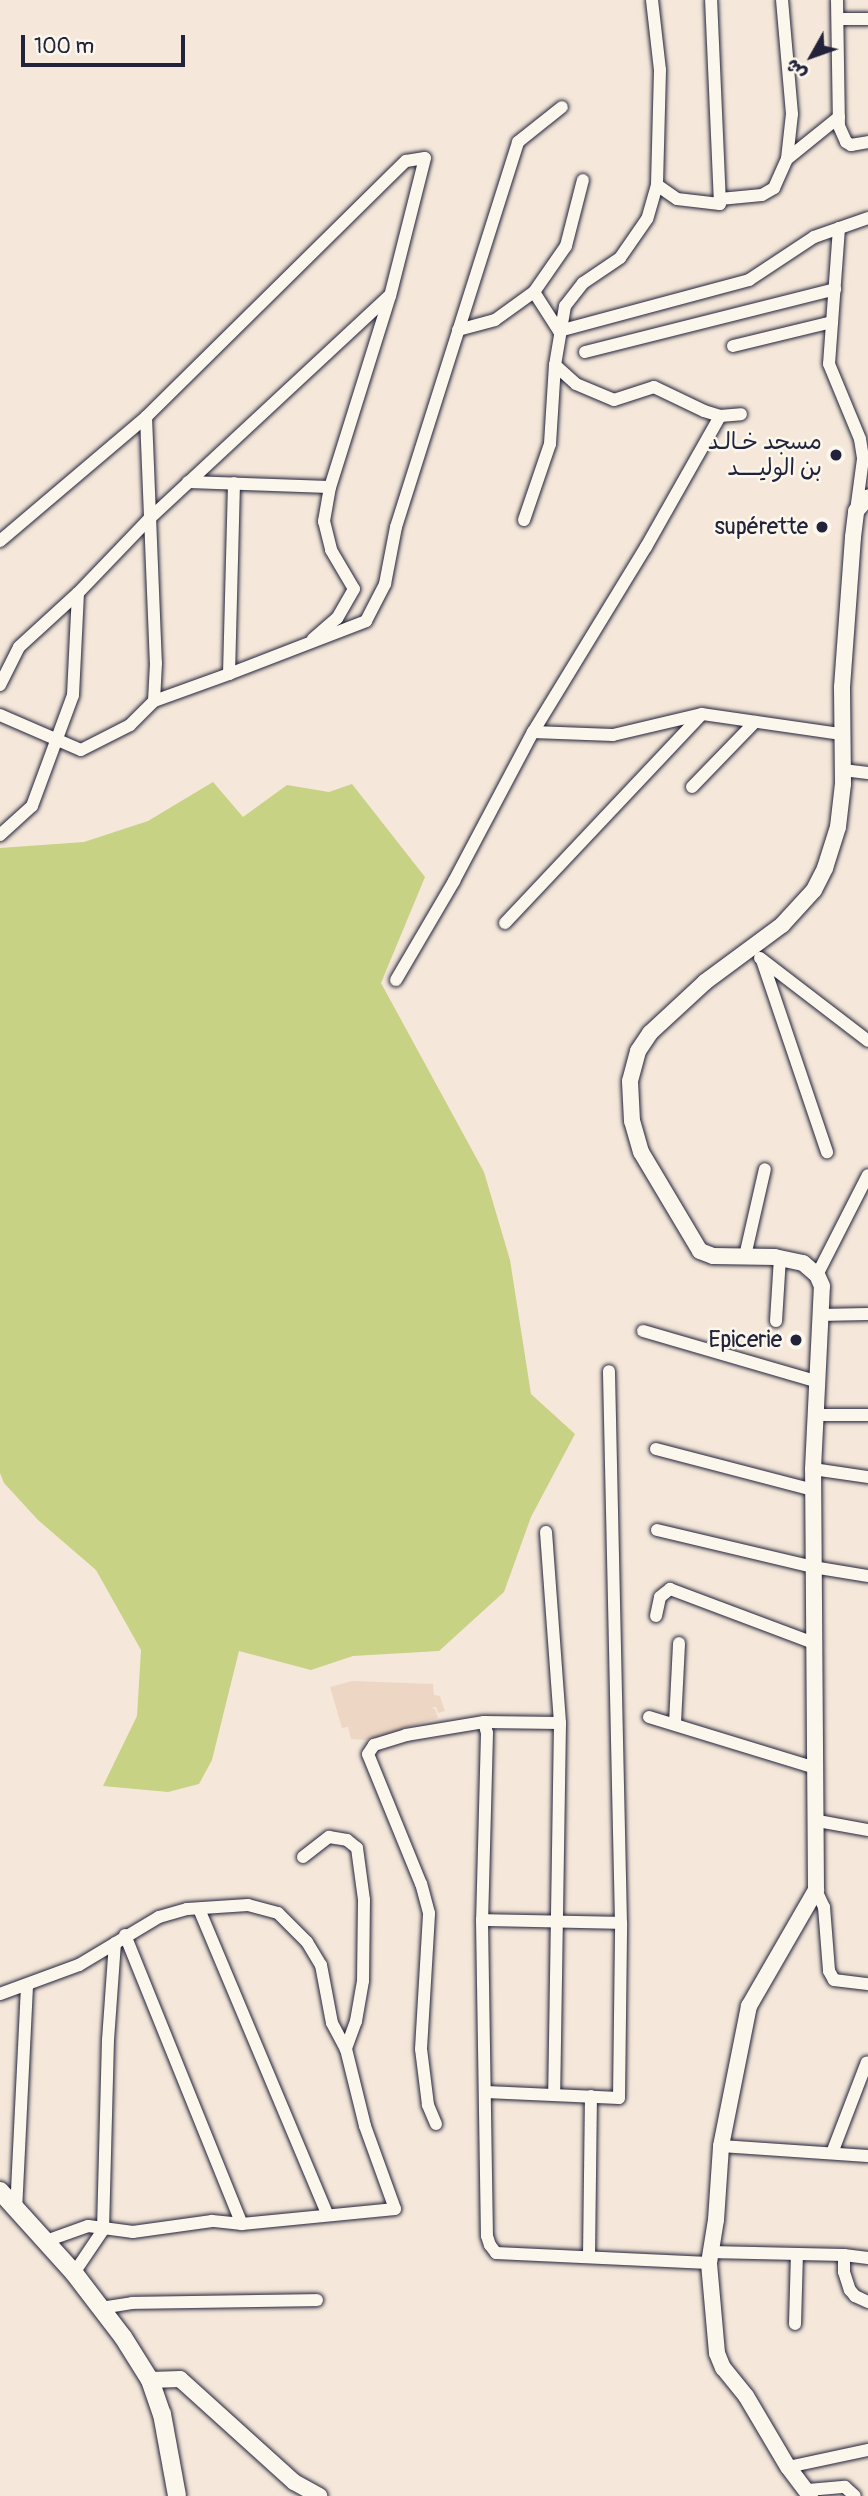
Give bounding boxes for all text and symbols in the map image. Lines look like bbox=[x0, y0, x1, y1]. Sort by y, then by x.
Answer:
scale bar bbox=[24, 21, 189, 65]
north arrow bbox=[777, 21, 847, 91]
text: 100 m bbox=[34, 33, 94, 60]
text: ش bbox=[780, 54, 812, 85]
place label: مسجد خـالـد بن الوليــــد bbox=[708, 428, 822, 482]
marker: مسجد خـالـد بن الوليــــد bbox=[828, 447, 844, 463]
place label: supérette bbox=[715, 513, 808, 541]
marker: supérette bbox=[814, 519, 830, 535]
place label: Epicerie bbox=[708, 1326, 782, 1354]
marker: Epicerie bbox=[788, 1332, 804, 1348]

